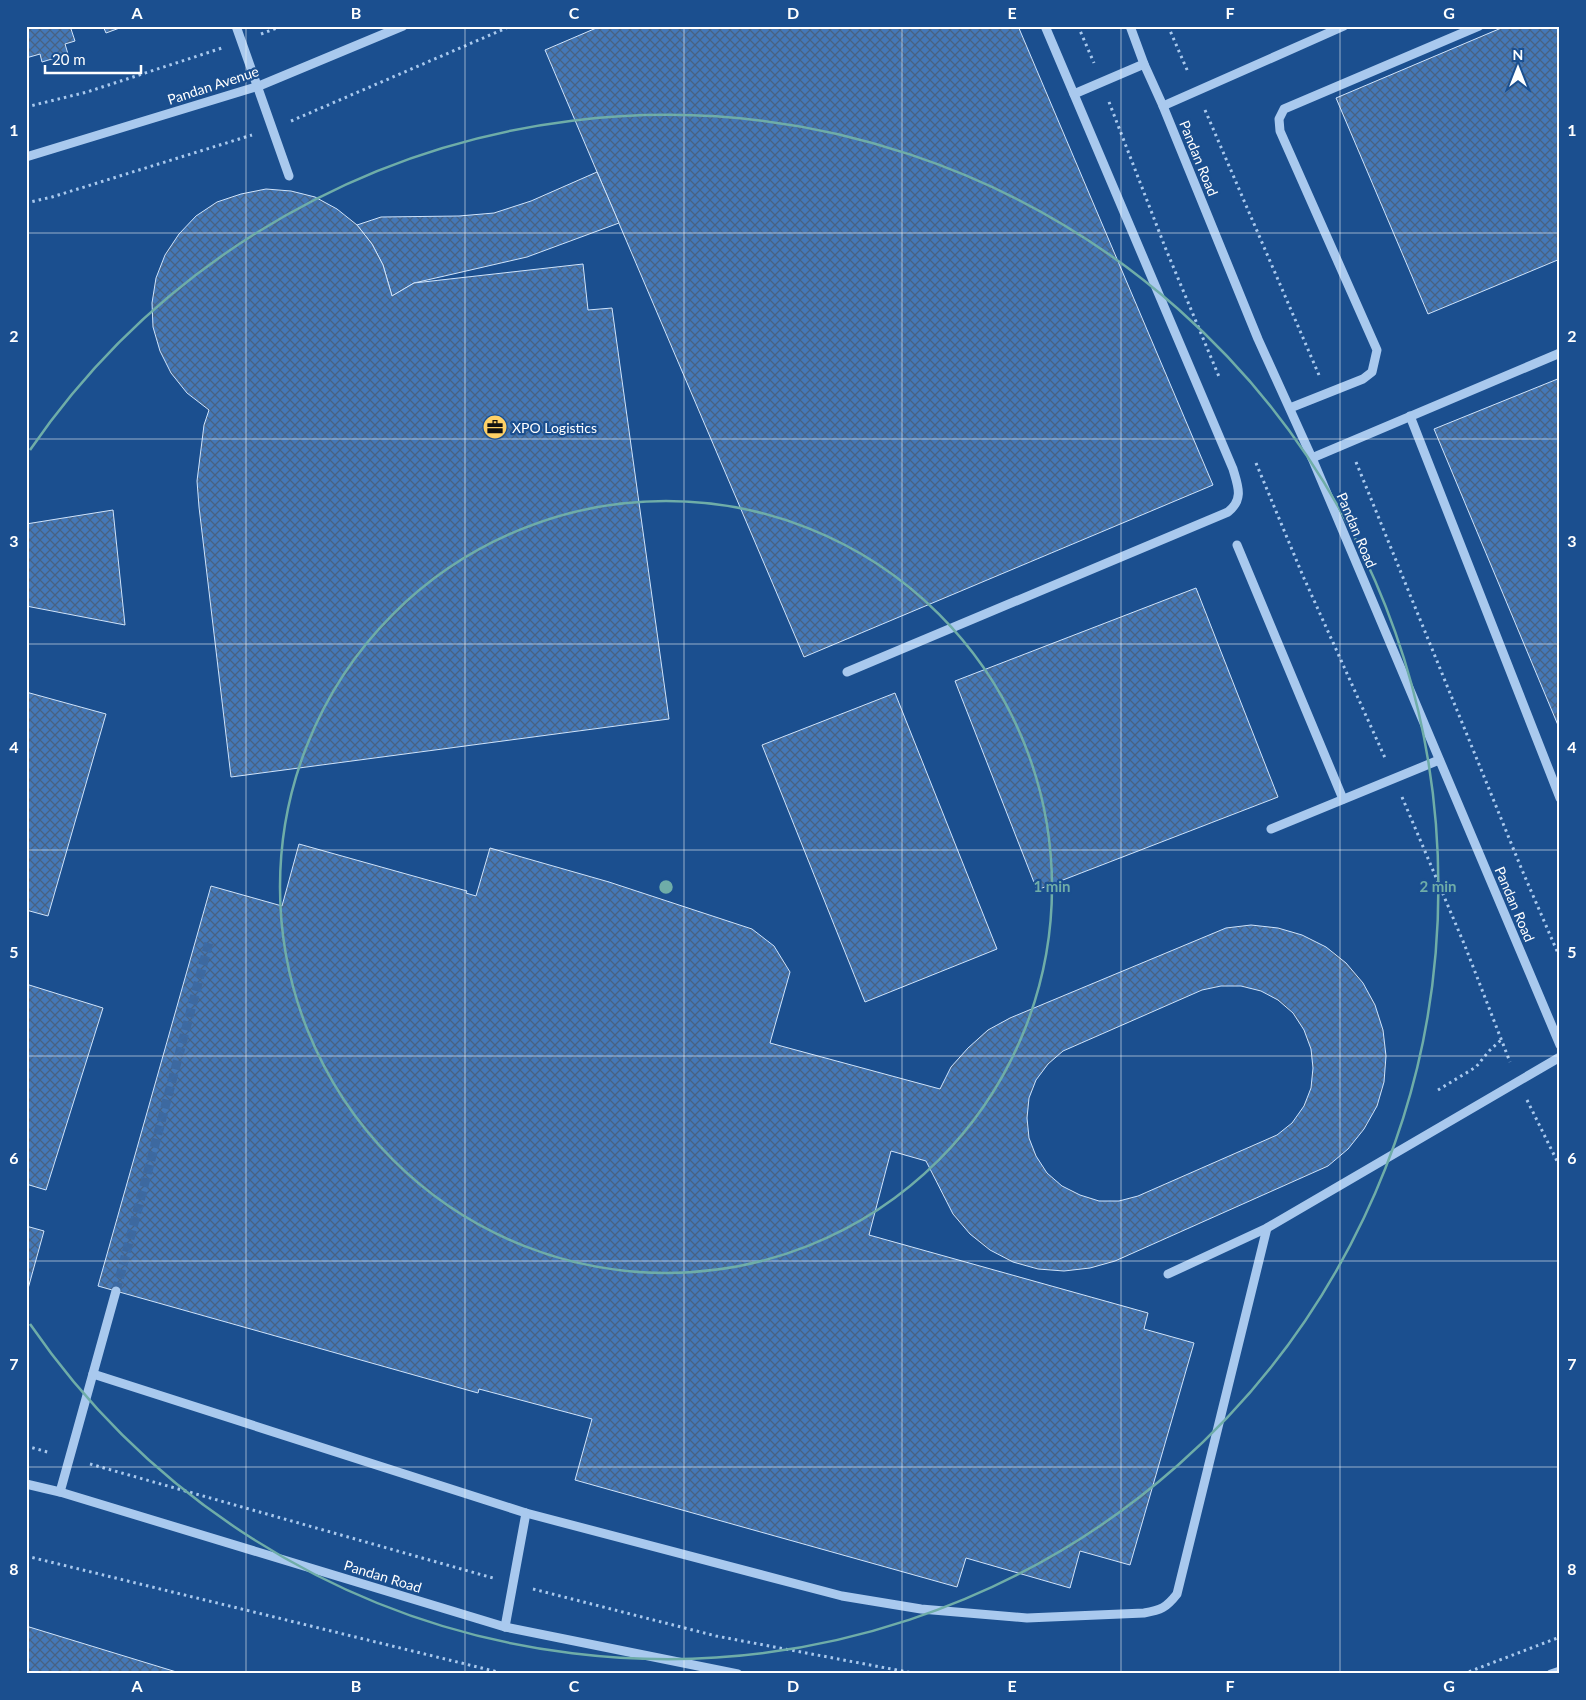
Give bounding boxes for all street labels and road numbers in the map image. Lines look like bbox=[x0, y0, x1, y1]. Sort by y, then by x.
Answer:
street label: Pandan Avenue bbox=[165, 62, 261, 108]
street label: Pandan Road bbox=[1176, 118, 1222, 198]
street label: Pandan Road bbox=[1334, 490, 1380, 570]
street label: Pandan Road bbox=[1492, 864, 1538, 944]
street label: Pandan Road bbox=[342, 1556, 424, 1596]

